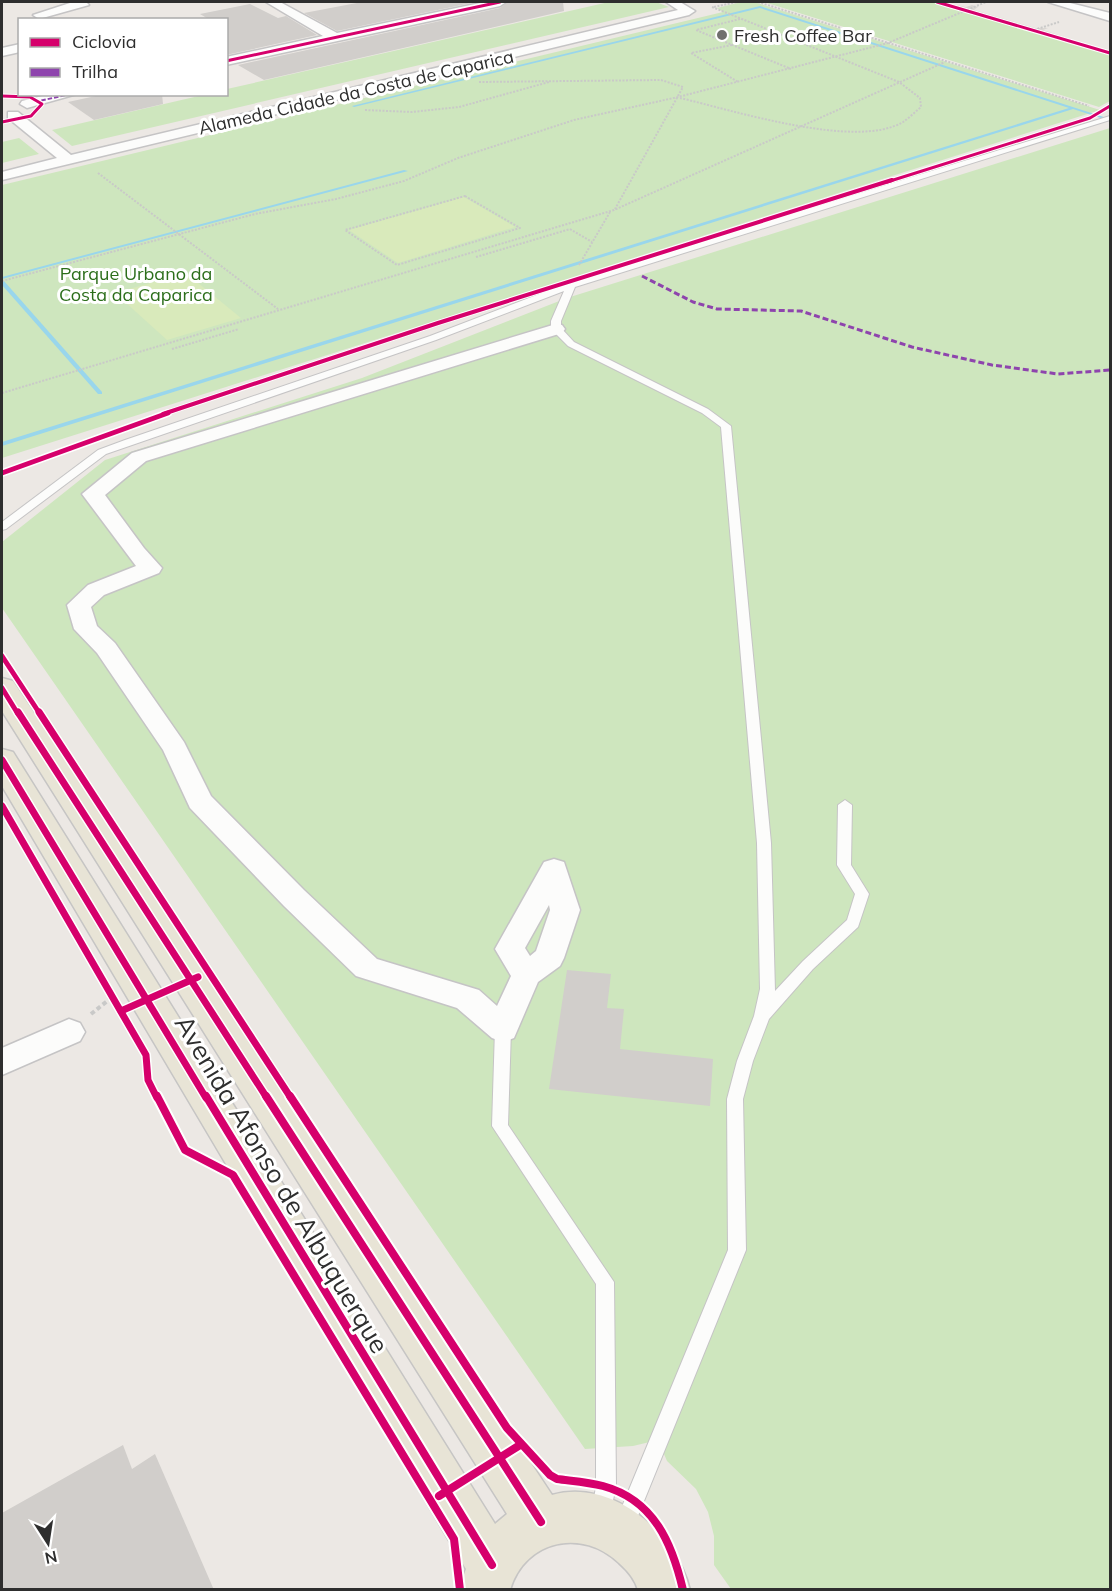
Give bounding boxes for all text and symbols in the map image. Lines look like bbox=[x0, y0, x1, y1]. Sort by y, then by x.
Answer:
legend bbox=[18, 18, 228, 96]
place label: Fresh Coffee Bar bbox=[734, 24, 872, 47]
marker: Fresh Coffee Bar bbox=[715, 28, 729, 42]
text: Ciclovia bbox=[72, 30, 137, 53]
street label: Alameda Cidade da Costa de Caparica bbox=[196, 44, 516, 140]
text: Trilha bbox=[72, 60, 118, 83]
park label: Parque Urbano da Costa da Caparica bbox=[59, 262, 213, 306]
street label: Avenida Afonso de Albuquerque bbox=[168, 1009, 396, 1359]
north arrow bbox=[18, 1513, 78, 1573]
text: N bbox=[43, 1547, 59, 1569]

